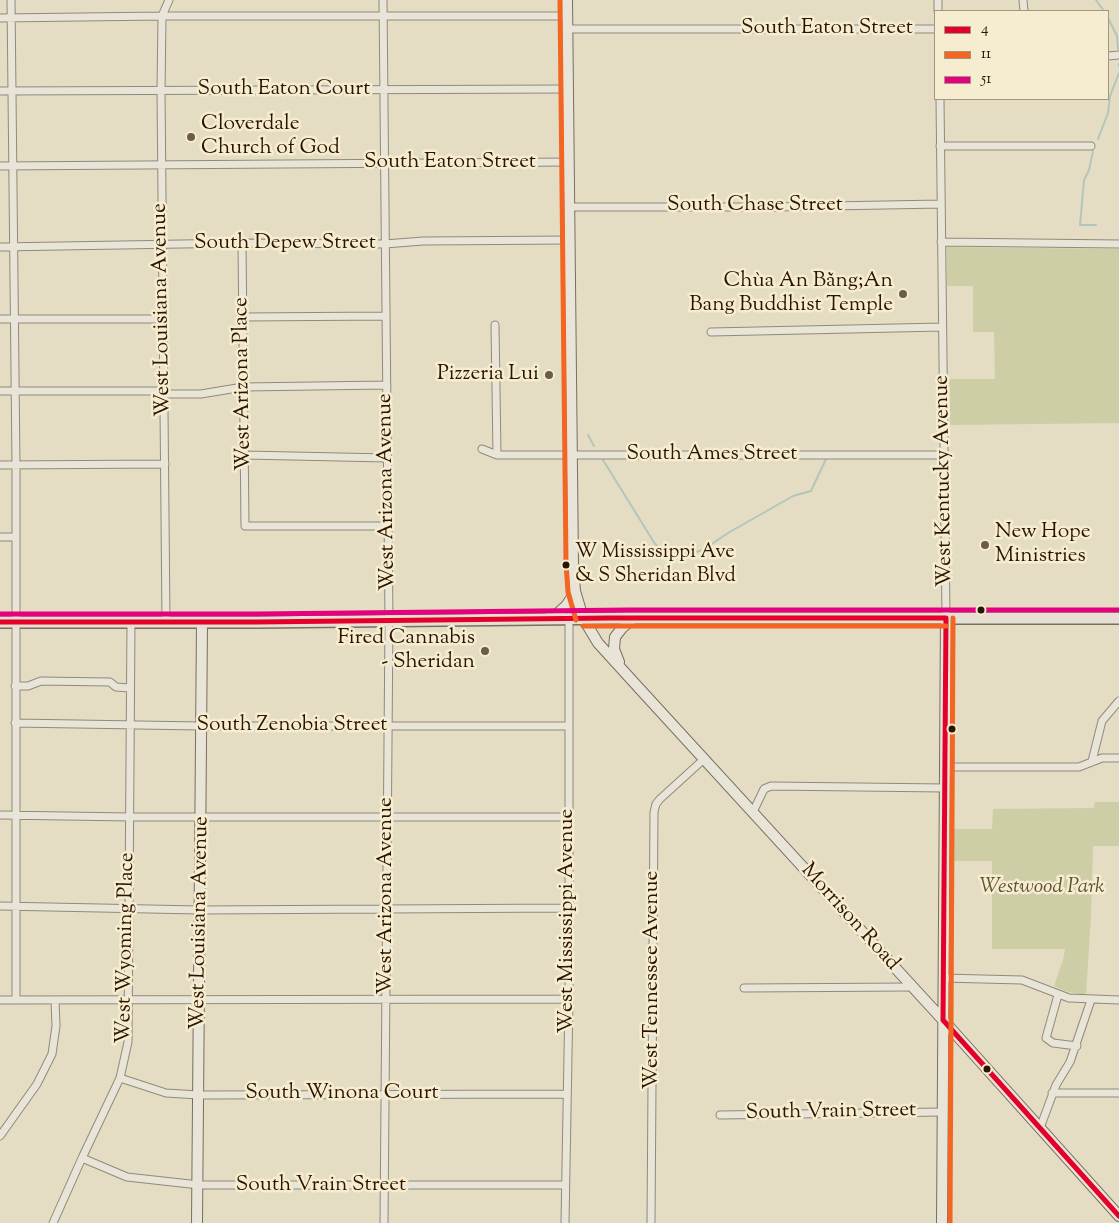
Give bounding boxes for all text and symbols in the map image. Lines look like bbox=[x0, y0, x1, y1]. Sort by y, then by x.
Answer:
legend bbox=[934, 10, 1109, 100]
street label: South Eaton Street bbox=[741, 16, 913, 42]
text: 4 bbox=[981, 19, 989, 40]
text: 11 bbox=[981, 44, 991, 65]
text: 51 bbox=[981, 69, 991, 90]
street label: South Eaton Court bbox=[198, 77, 370, 103]
place label: Cloverdale Church of God bbox=[201, 112, 340, 162]
marker: Cloverdale Church of God bbox=[185, 131, 197, 143]
street label: South Eaton Street bbox=[364, 150, 536, 176]
street label: South Chase Street bbox=[667, 193, 843, 219]
street label: West Louisiana Avenue bbox=[149, 203, 177, 417]
street label: South Depew Street bbox=[194, 231, 376, 257]
place label: Chùa An Bằng;An Bang Buddhist Temple bbox=[689, 269, 893, 319]
marker: Chùa An Bằng;An Bang Buddhist Temple bbox=[897, 288, 909, 300]
street label: West Arizona Place bbox=[230, 297, 258, 471]
place label: Pizzeria Lui bbox=[437, 362, 539, 388]
marker: Pizzeria Lui bbox=[543, 369, 555, 381]
street label: West Kentucky Avenue bbox=[931, 375, 959, 587]
street label: West Arizona Avenue bbox=[374, 393, 402, 591]
street label: South Ames Street bbox=[626, 442, 798, 468]
place label: New Hope Ministries bbox=[995, 520, 1090, 570]
marker: New Hope Ministries bbox=[979, 539, 991, 551]
place label: W Mississippi Ave & S Sheridan Blvd bbox=[575, 542, 736, 589]
marker: W Mississippi Ave & S Sheridan Blvd bbox=[561, 560, 571, 570]
unlabelled marker bbox=[976, 605, 986, 615]
place label: Fired Cannabis - Sheridan bbox=[338, 626, 475, 676]
marker: Fired Cannabis - Sheridan bbox=[479, 645, 491, 657]
street label: South Zenobia Street bbox=[197, 713, 387, 739]
unlabelled marker bbox=[947, 724, 957, 734]
street label: West Arizona Avenue bbox=[374, 797, 400, 995]
street label: West Mississippi Avenue bbox=[555, 809, 581, 1033]
street label: West Louisiana Avenue bbox=[187, 816, 215, 1030]
street label: West Wyoming Place bbox=[113, 852, 141, 1044]
street label: Morrison Road bbox=[794, 859, 904, 977]
street label: West Tennessee Avenue bbox=[640, 871, 666, 1089]
park label: Westwood Park bbox=[979, 875, 1105, 901]
unlabelled marker bbox=[982, 1064, 992, 1074]
street label: South Winona Court bbox=[245, 1081, 439, 1107]
street label: South Vrain Street bbox=[746, 1099, 916, 1127]
street label: South Vrain Street bbox=[236, 1173, 406, 1199]

